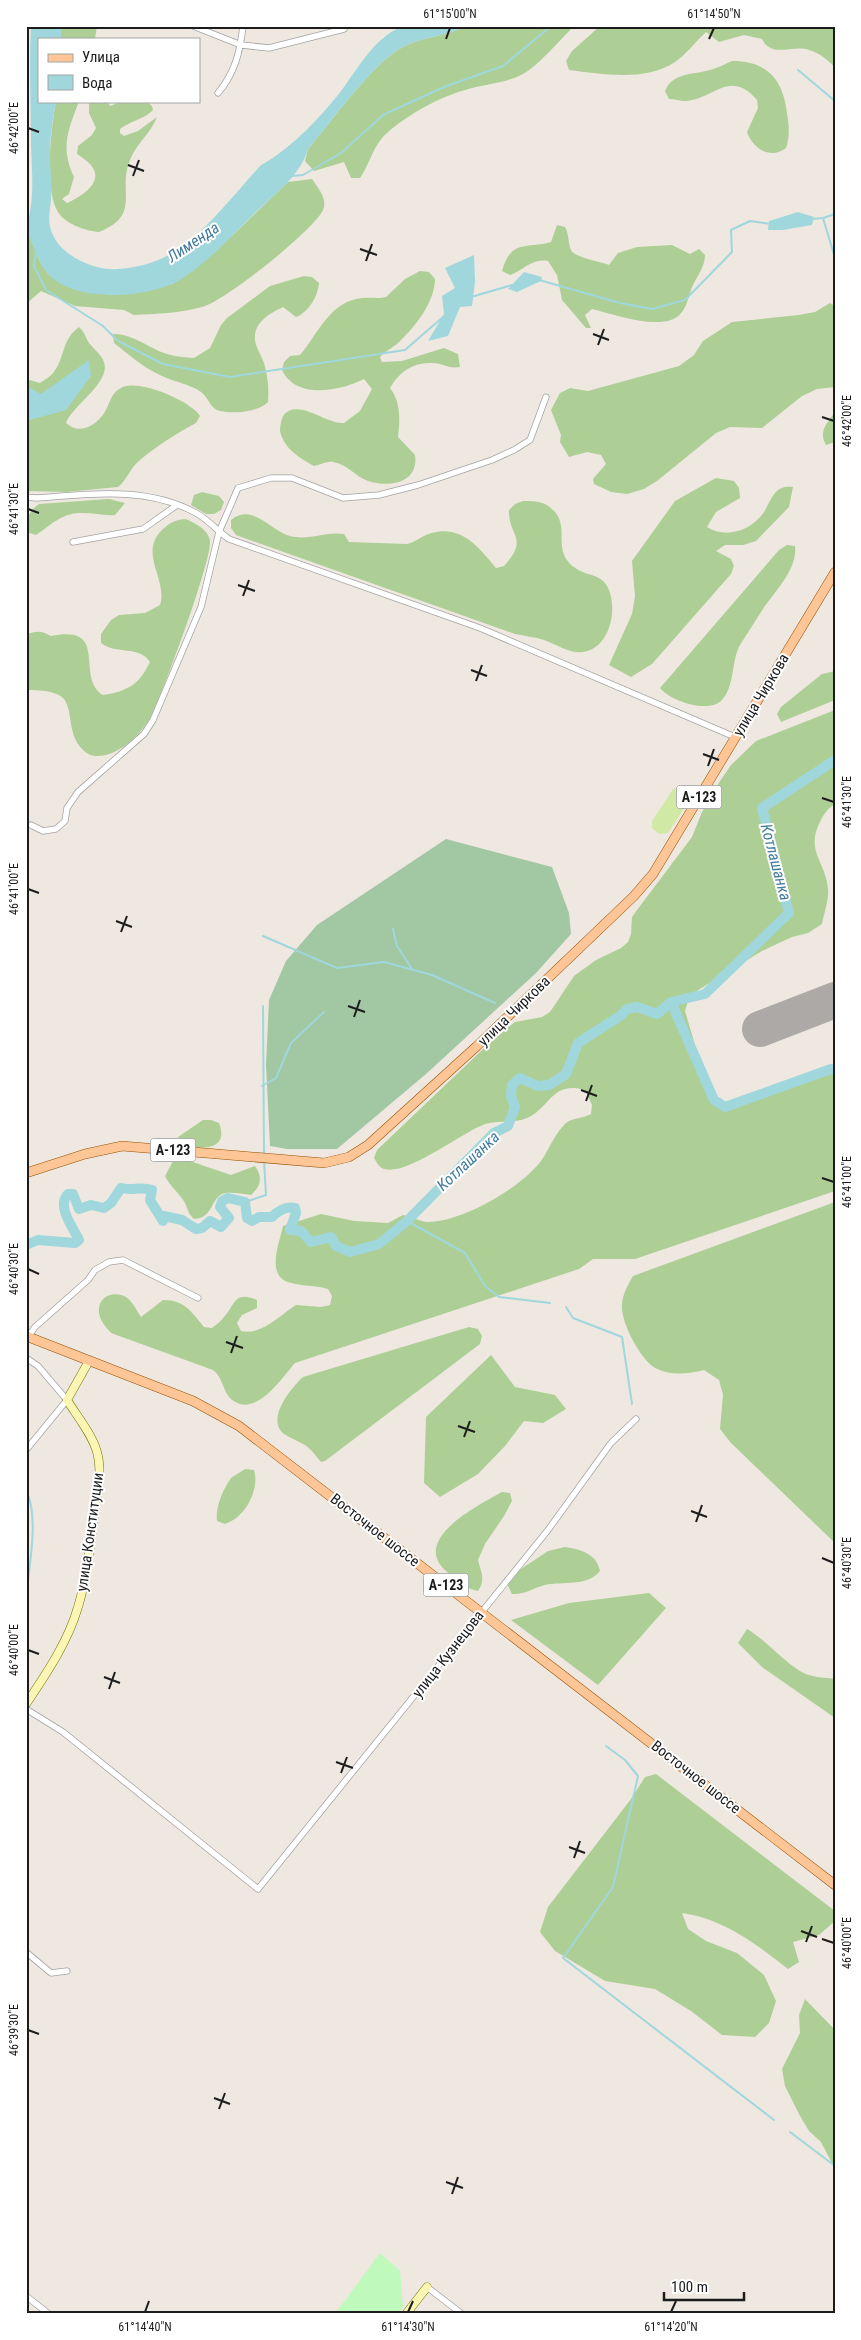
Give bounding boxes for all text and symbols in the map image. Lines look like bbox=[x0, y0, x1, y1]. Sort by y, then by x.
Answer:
text: 61°15'00"N bbox=[423, 7, 477, 21]
text: 61°14'50"N bbox=[687, 7, 741, 21]
legend bbox=[38, 38, 200, 102]
text: Улица bbox=[82, 48, 120, 66]
text: Вода bbox=[82, 74, 112, 92]
text: 46°42'00"E bbox=[7, 102, 21, 154]
water label: Лименда bbox=[163, 218, 223, 267]
text: 46°42'00"E bbox=[840, 395, 854, 447]
text: 46°41'30"E bbox=[7, 483, 21, 535]
street label: улица Чиркова bbox=[729, 650, 793, 740]
text: 46°41'30"E bbox=[840, 776, 854, 828]
road number: А-123 bbox=[676, 786, 722, 809]
water label: Котлашанка bbox=[757, 822, 795, 902]
text: 46°41'00"E bbox=[7, 863, 21, 915]
street label: улица Чиркова bbox=[474, 972, 554, 1050]
water label: Котлашанка bbox=[433, 1127, 503, 1195]
road number: А-123 bbox=[150, 1138, 196, 1162]
text: 46°41'00"E bbox=[840, 1156, 854, 1208]
text: 46°40'30"E bbox=[7, 1243, 21, 1295]
street label: улица Конституции bbox=[73, 1471, 107, 1593]
street label: Восточное шоссе bbox=[327, 1490, 423, 1570]
text: 46°40'30"E bbox=[840, 1537, 854, 1589]
road number: А-123 bbox=[424, 1574, 468, 1596]
street label: улица Кузнецова bbox=[408, 1607, 488, 1701]
text: 46°40'00"E bbox=[7, 1624, 21, 1676]
street label: Восточное шоссе bbox=[648, 1737, 744, 1817]
text: 46°40'00"E bbox=[840, 1917, 854, 1969]
text: 46°39'30"E bbox=[7, 2004, 21, 2056]
scale bar bbox=[664, 2270, 744, 2302]
text: 100 m bbox=[671, 2278, 708, 2296]
text: 61°14'40"N bbox=[118, 2320, 172, 2334]
text: 61°14'30"N bbox=[381, 2320, 435, 2334]
text: 61°14'20"N bbox=[644, 2320, 698, 2334]

